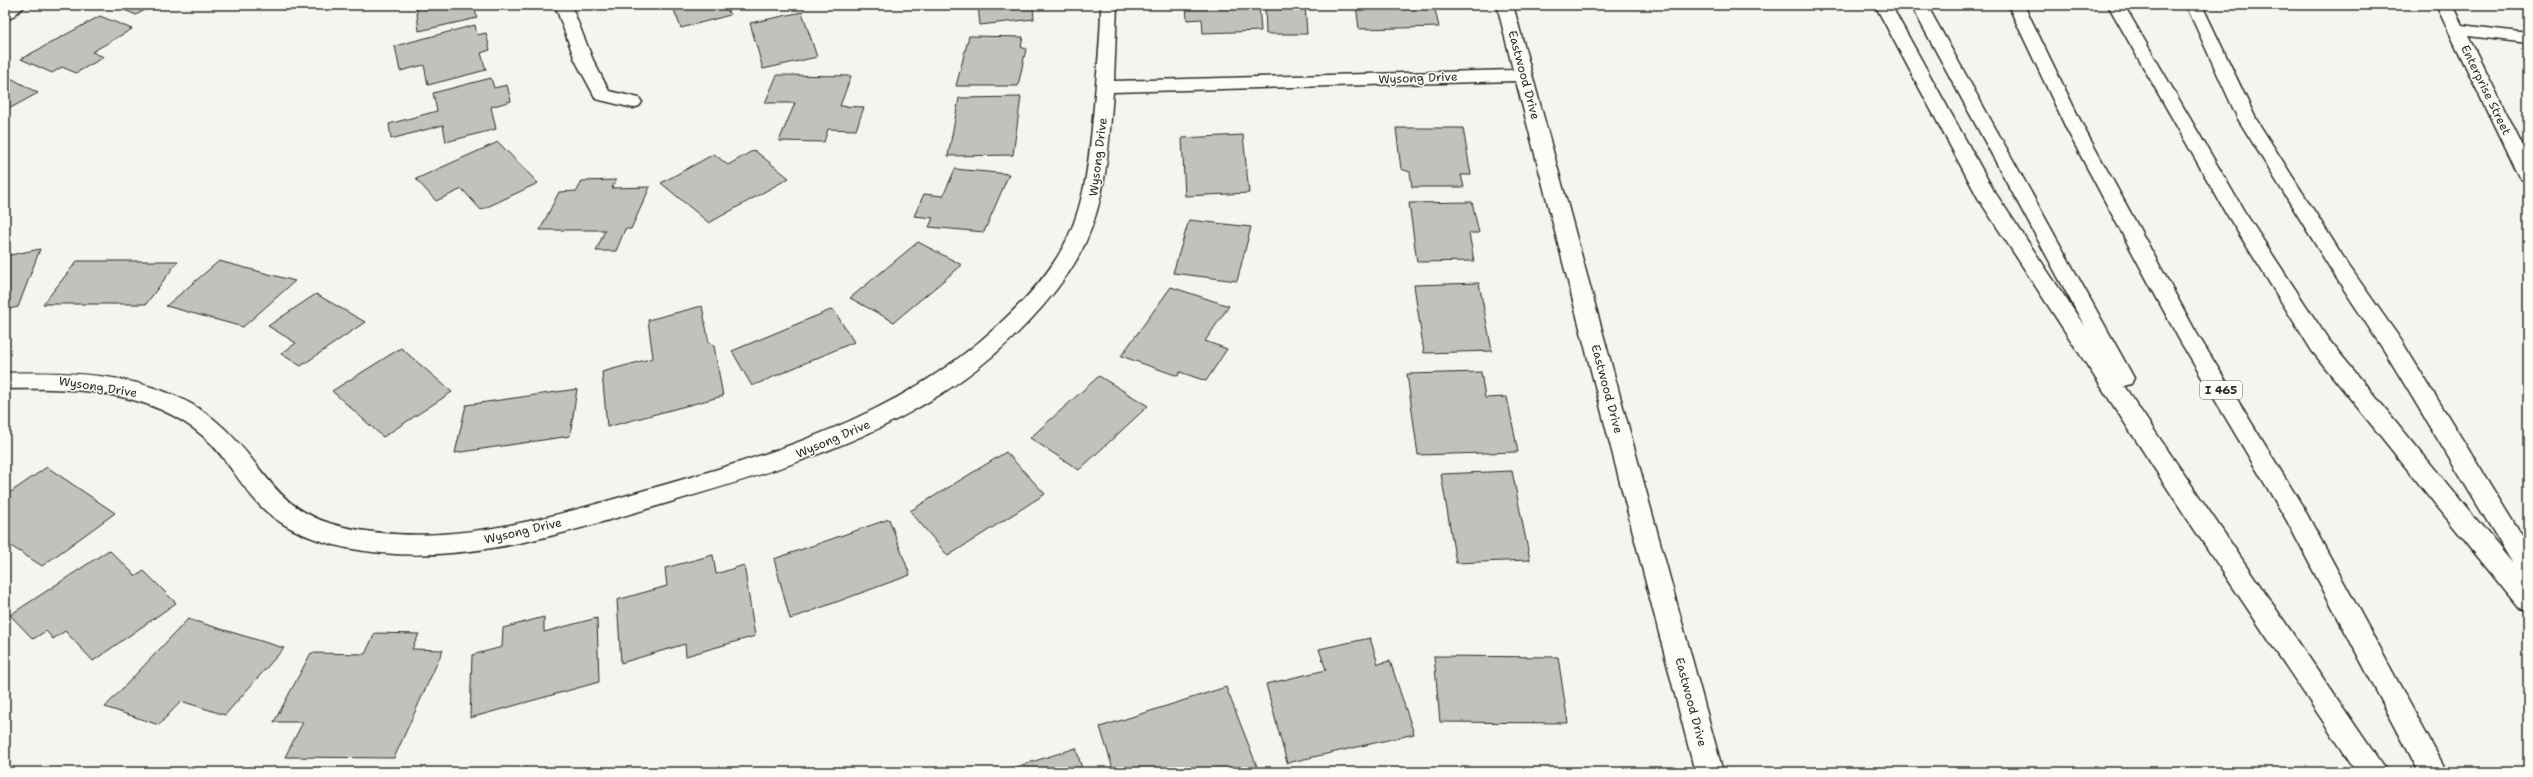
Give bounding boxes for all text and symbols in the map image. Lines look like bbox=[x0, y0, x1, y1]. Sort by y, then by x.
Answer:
street label: Eastwood Drive bbox=[1504, 29, 1544, 122]
street label: Enterprise Street bbox=[2457, 42, 2515, 138]
street label: Wysong Drive bbox=[1378, 69, 1458, 87]
street label: Wysong Drive bbox=[1085, 117, 1111, 197]
street label: Eastwood Drive bbox=[1587, 343, 1627, 436]
street label: Wysong Drive bbox=[58, 373, 139, 401]
road number: I 465 bbox=[2200, 381, 2242, 399]
street label: Wysong Drive bbox=[793, 416, 873, 462]
street label: Wysong Drive bbox=[483, 514, 564, 548]
street label: Eastwood Drive bbox=[1671, 656, 1711, 749]

